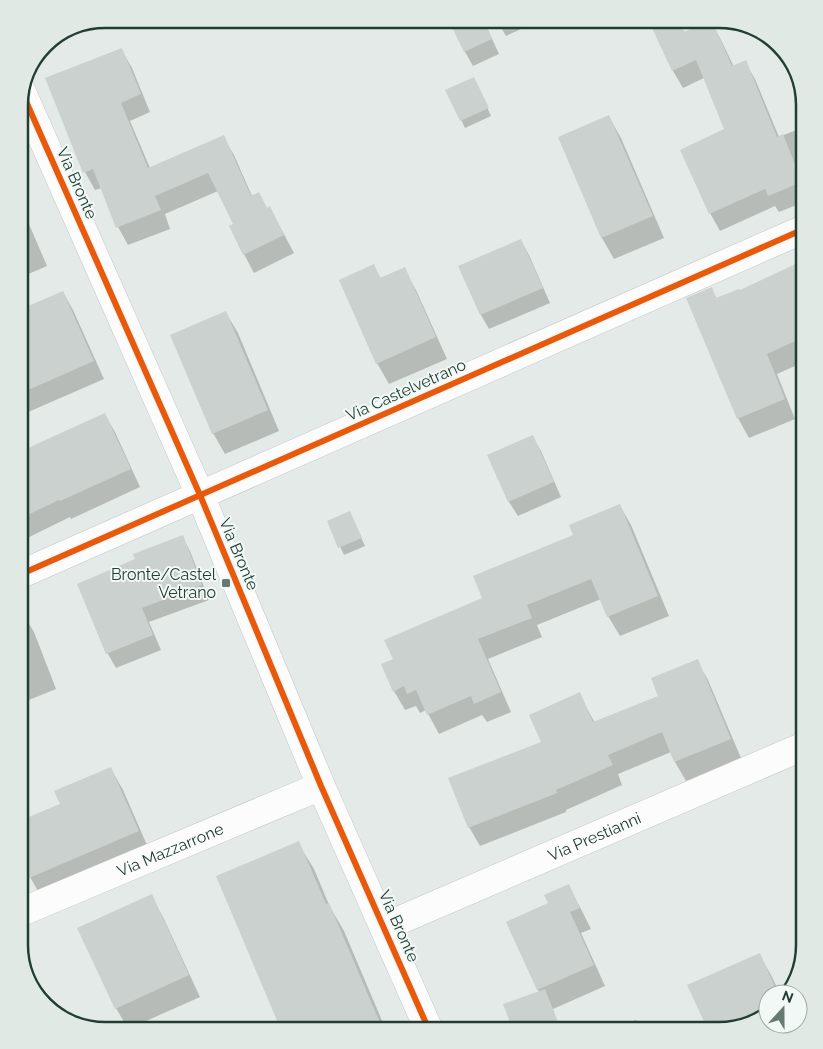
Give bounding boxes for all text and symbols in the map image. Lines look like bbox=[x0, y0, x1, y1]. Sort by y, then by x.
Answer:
street label: Via Bronte bbox=[53, 144, 101, 222]
street label: Via Castelvetrano bbox=[343, 355, 469, 425]
street label: Via Bronte bbox=[215, 515, 263, 593]
place label: Bronte/Castel Vetrano bbox=[111, 565, 217, 602]
marker: Bronte/Castel Vetrano bbox=[220, 577, 232, 589]
street label: Via Prestianni bbox=[545, 808, 644, 865]
street label: Via Mazzarrone bbox=[114, 819, 226, 880]
street label: Via Bronte bbox=[375, 887, 423, 965]
north arrow bbox=[758, 984, 808, 1034]
text: N bbox=[780, 987, 796, 1006]

